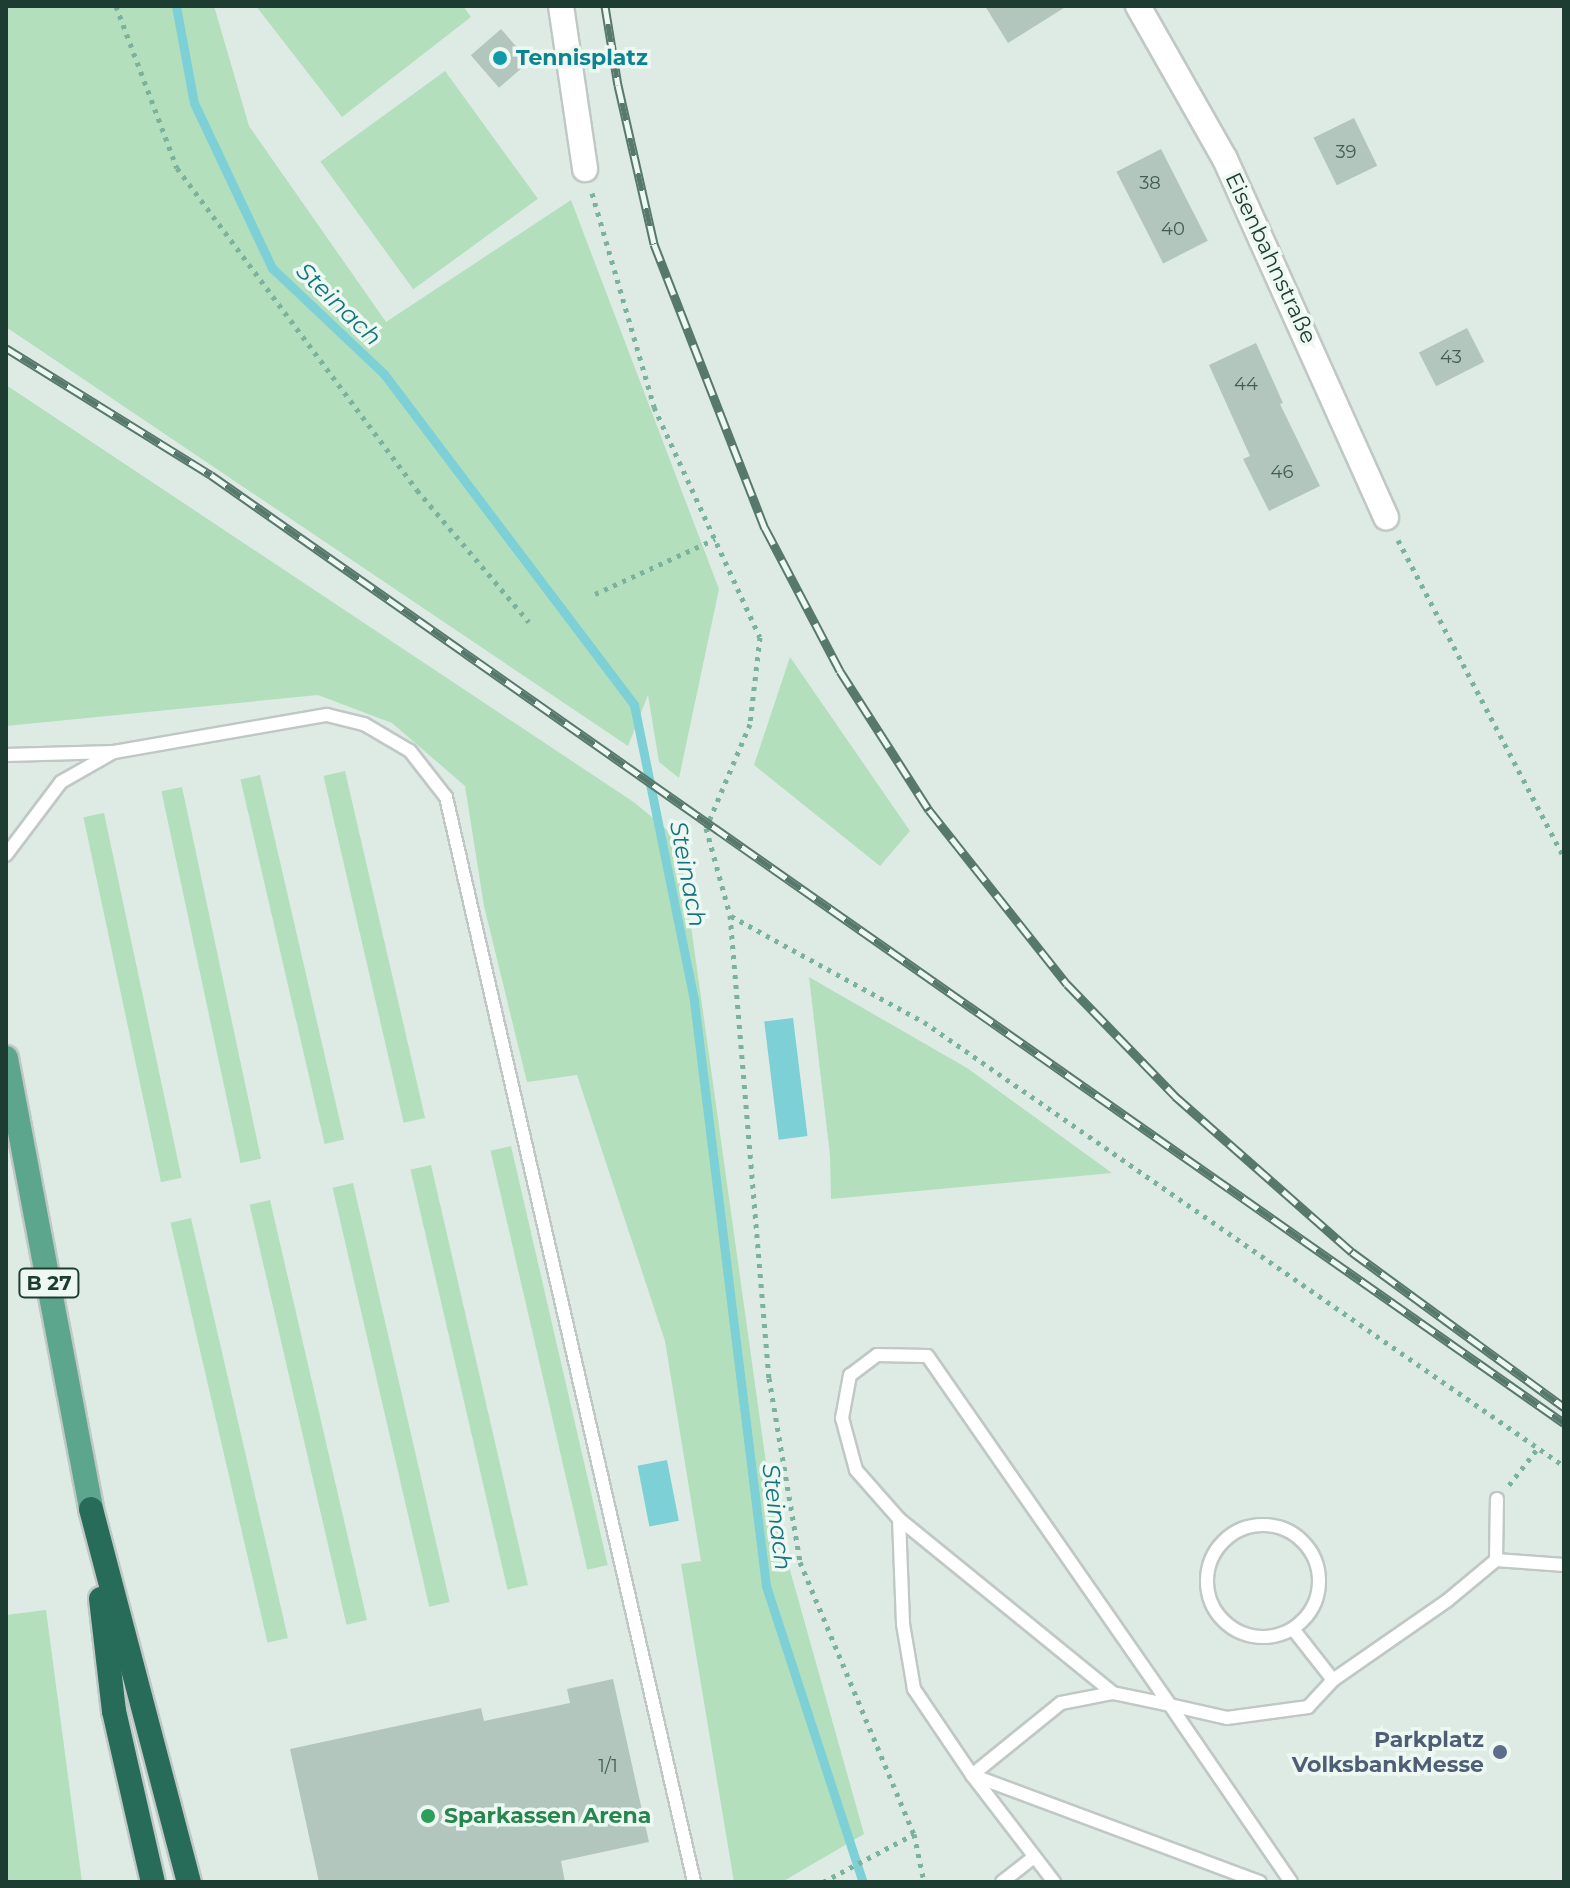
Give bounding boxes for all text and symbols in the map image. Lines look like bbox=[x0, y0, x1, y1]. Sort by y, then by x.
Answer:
place label: Tennisplatz bbox=[516, 45, 648, 71]
marker: Tennisplatz bbox=[491, 49, 509, 67]
house number: 39 bbox=[1335, 141, 1357, 163]
street label: Eisenbahnstraße bbox=[1220, 168, 1322, 348]
house number: 38 bbox=[1139, 172, 1161, 194]
house number: 40 bbox=[1161, 218, 1185, 240]
water label: Steinach bbox=[290, 256, 388, 352]
house number: 43 bbox=[1440, 346, 1462, 368]
house number: 44 bbox=[1234, 373, 1258, 395]
house number: 46 bbox=[1271, 461, 1293, 483]
water label: Steinach bbox=[664, 819, 712, 929]
road number: B 27 bbox=[17, 1267, 81, 1299]
water label: Steinach bbox=[756, 1462, 798, 1572]
place label: Parkplatz VolksbankMesse bbox=[1292, 1726, 1484, 1778]
marker: Parkplatz VolksbankMesse bbox=[1491, 1743, 1509, 1761]
house number: 1/1 bbox=[598, 1755, 618, 1777]
place label: Sparkassen Arena bbox=[444, 1803, 651, 1829]
marker: Sparkassen Arena bbox=[419, 1807, 437, 1825]

